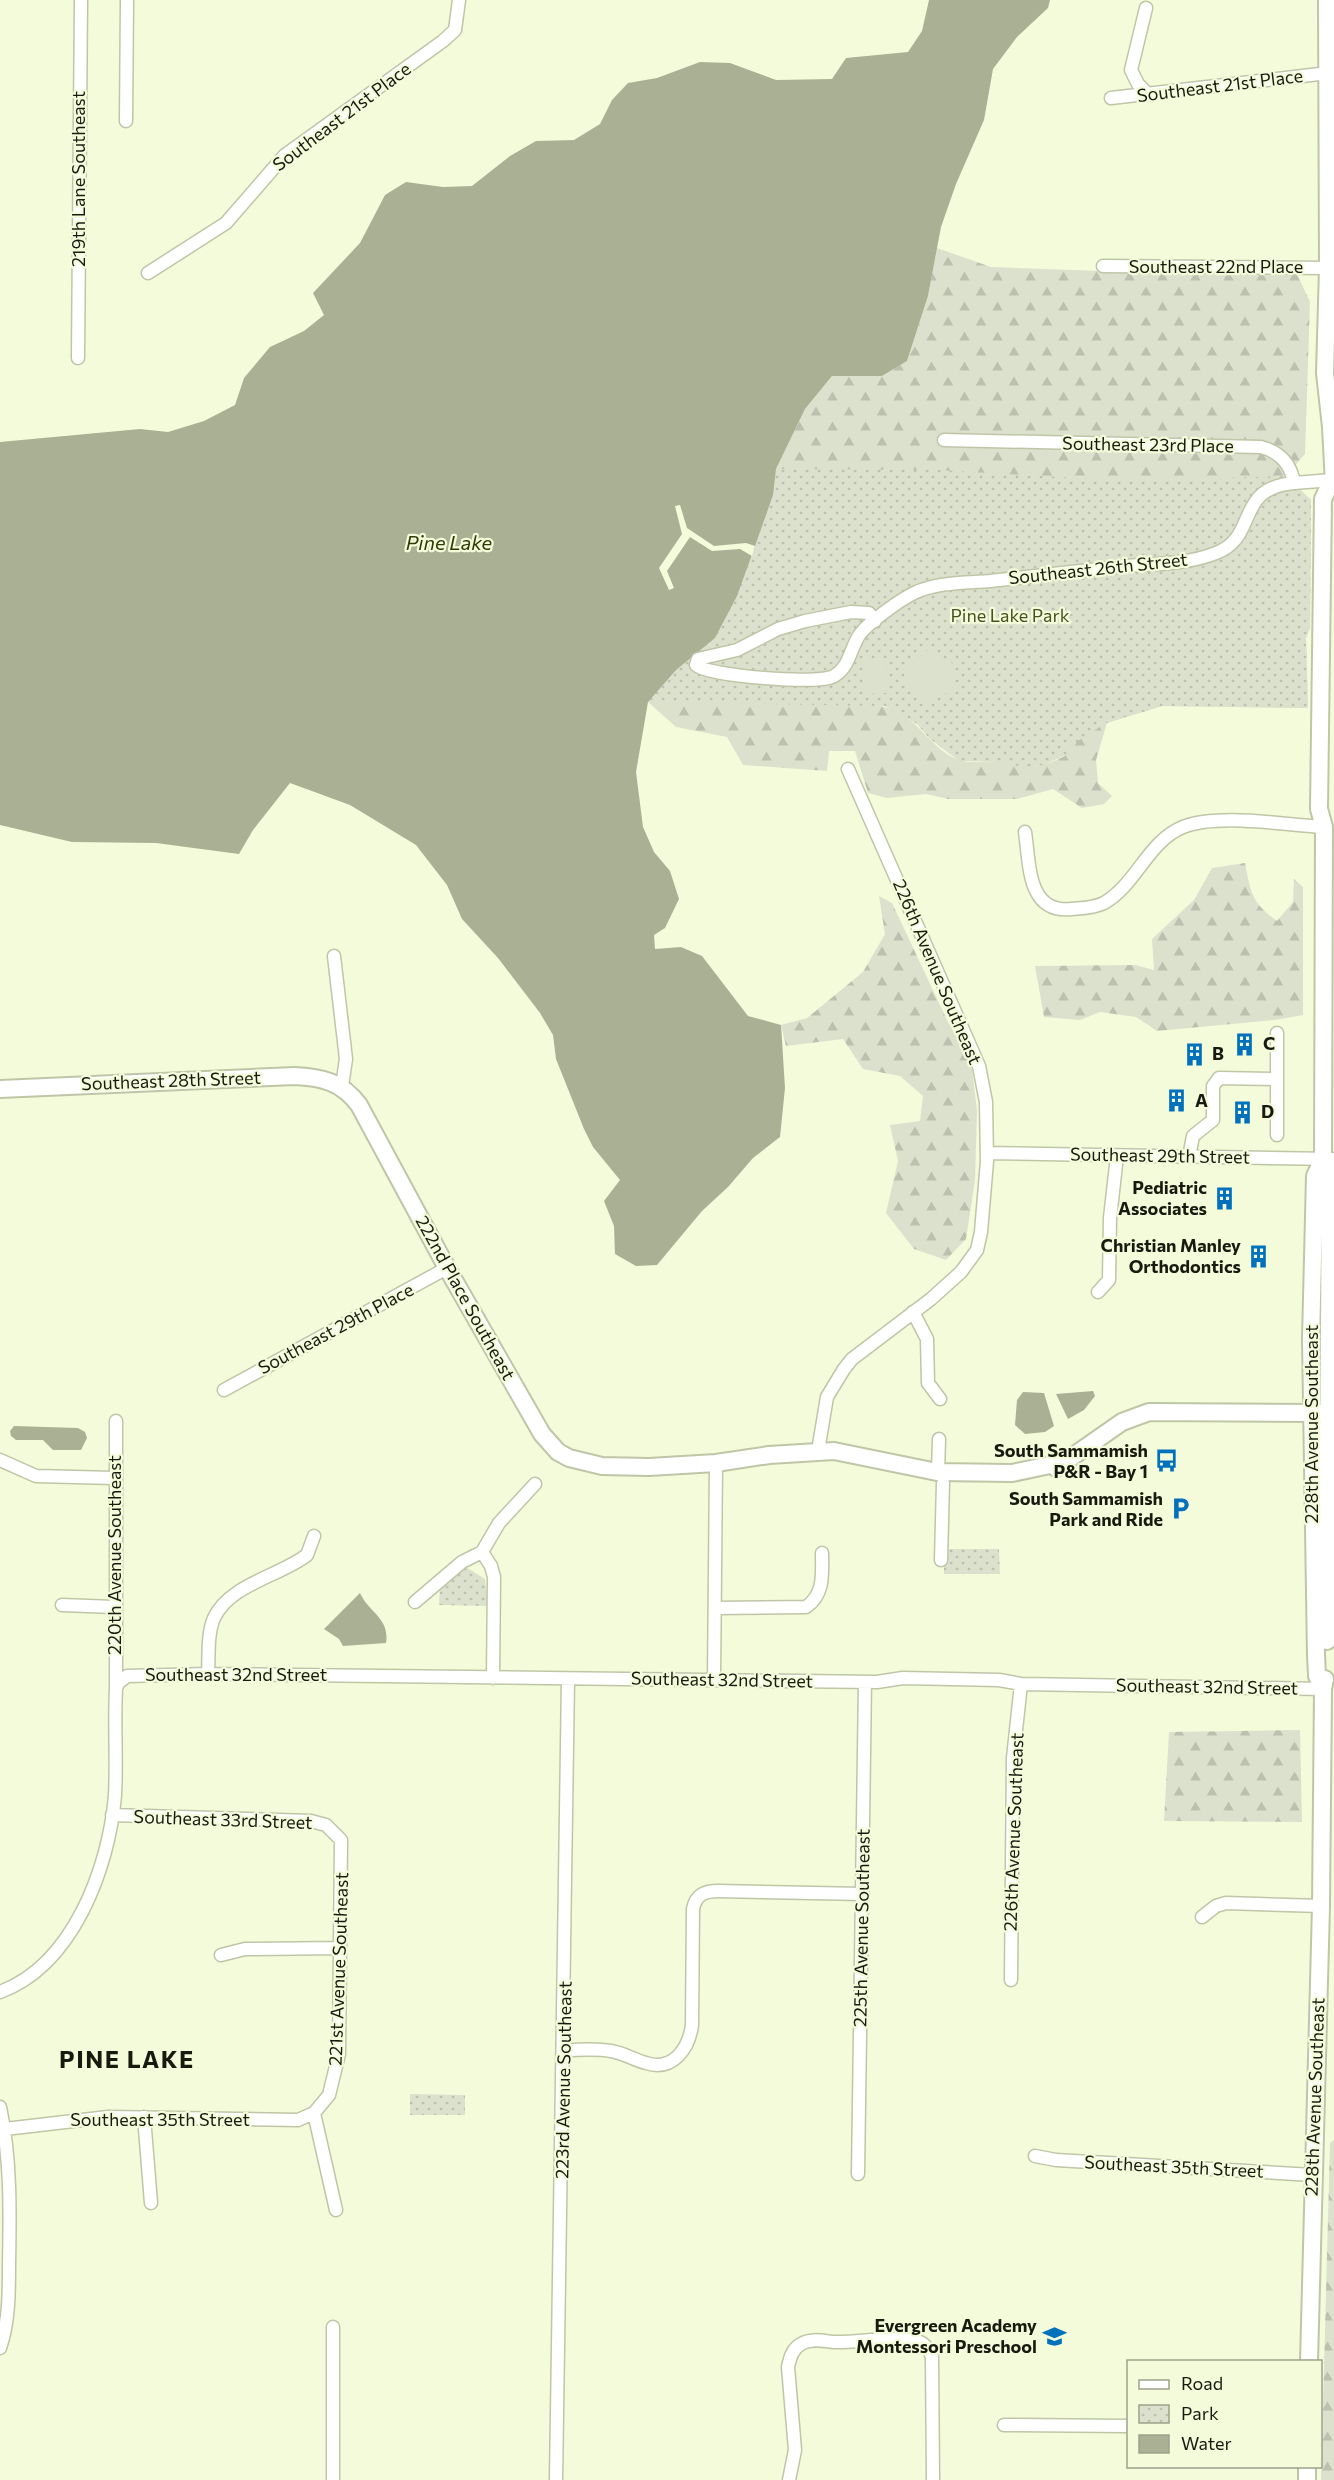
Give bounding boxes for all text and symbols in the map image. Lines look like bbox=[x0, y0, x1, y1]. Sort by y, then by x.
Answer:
street label: Southeast 21st Place bbox=[268, 57, 415, 175]
street label: Southeast 21st Place bbox=[1136, 64, 1304, 106]
street label: 219th Lane Southeast bbox=[67, 91, 89, 267]
street label: Southeast 22nd Place bbox=[1129, 255, 1303, 277]
street label: Southeast 23rd Place bbox=[1062, 432, 1234, 456]
water label: Pine Lake bbox=[406, 530, 493, 554]
street label: Southeast 26th Street bbox=[1007, 548, 1188, 588]
park label: Pine Lake Park bbox=[951, 604, 1070, 626]
street label: 226th Avenue Southeast bbox=[889, 876, 987, 1067]
building icon: C bbox=[1232, 1031, 1258, 1057]
place label: C bbox=[1263, 1032, 1275, 1054]
building icon: B bbox=[1181, 1041, 1207, 1067]
place label: B bbox=[1212, 1042, 1224, 1064]
street label: Southeast 28th Street bbox=[81, 1066, 261, 1094]
building icon: A bbox=[1164, 1088, 1190, 1114]
place label: A bbox=[1195, 1089, 1208, 1111]
building icon: D bbox=[1230, 1099, 1256, 1125]
place label: D bbox=[1261, 1100, 1274, 1122]
street label: Southeast 29th Street bbox=[1070, 1142, 1250, 1168]
place label: Pediatric Associates bbox=[1118, 1176, 1207, 1219]
building icon: Pediatric Associates bbox=[1212, 1185, 1238, 1211]
street label: 222nd Place Southeast bbox=[411, 1211, 520, 1384]
place label: Christian Manley Orthodontics bbox=[1101, 1234, 1241, 1277]
building icon: Christian Manley Orthodontics bbox=[1246, 1243, 1272, 1269]
street label: Southeast 29th Place bbox=[254, 1278, 417, 1378]
street label: 228th Avenue Southeast bbox=[1300, 1325, 1322, 1523]
place label: South Sammamish P&R - Bay 1 bbox=[994, 1439, 1148, 1482]
bus stop icon: South Sammamish P&R - Bay 1 bbox=[1153, 1448, 1179, 1474]
street label: 220th Avenue Southeast bbox=[103, 1455, 125, 1655]
place label: South Sammamish Park and Ride bbox=[1009, 1487, 1163, 1530]
parking icon: South Sammamish Park and Ride bbox=[1168, 1496, 1194, 1522]
street label: Southeast 32nd Street bbox=[145, 1663, 327, 1685]
street label: Southeast 32nd Street bbox=[631, 1666, 813, 1692]
street label: Southeast 32nd Street bbox=[1116, 1673, 1298, 1699]
street label: 226th Avenue Southeast bbox=[999, 1732, 1027, 1932]
street label: Southeast 33rd Street bbox=[133, 1805, 313, 1833]
street label: 225th Avenue Southeast bbox=[848, 1829, 874, 2027]
street label: 221st Avenue Southeast bbox=[324, 1872, 352, 2066]
street label: 223rd Avenue Southeast bbox=[550, 1981, 576, 2179]
street label: 228th Avenue Southeast bbox=[1300, 1997, 1328, 2197]
district label: PINE LAKE bbox=[59, 2044, 195, 2073]
street label: Southeast 35th Street bbox=[70, 2108, 250, 2130]
street label: Southeast 35th Street bbox=[1084, 2150, 1264, 2182]
place label: Evergreen Academy Montessori Preschool bbox=[856, 2314, 1037, 2357]
school or university icon: Evergreen Academy Montessori Preschool bbox=[1042, 2323, 1068, 2349]
legend bbox=[1127, 2360, 1322, 2468]
text: Road bbox=[1181, 2372, 1223, 2394]
text: Park bbox=[1181, 2402, 1219, 2424]
text: Water bbox=[1181, 2432, 1232, 2454]

